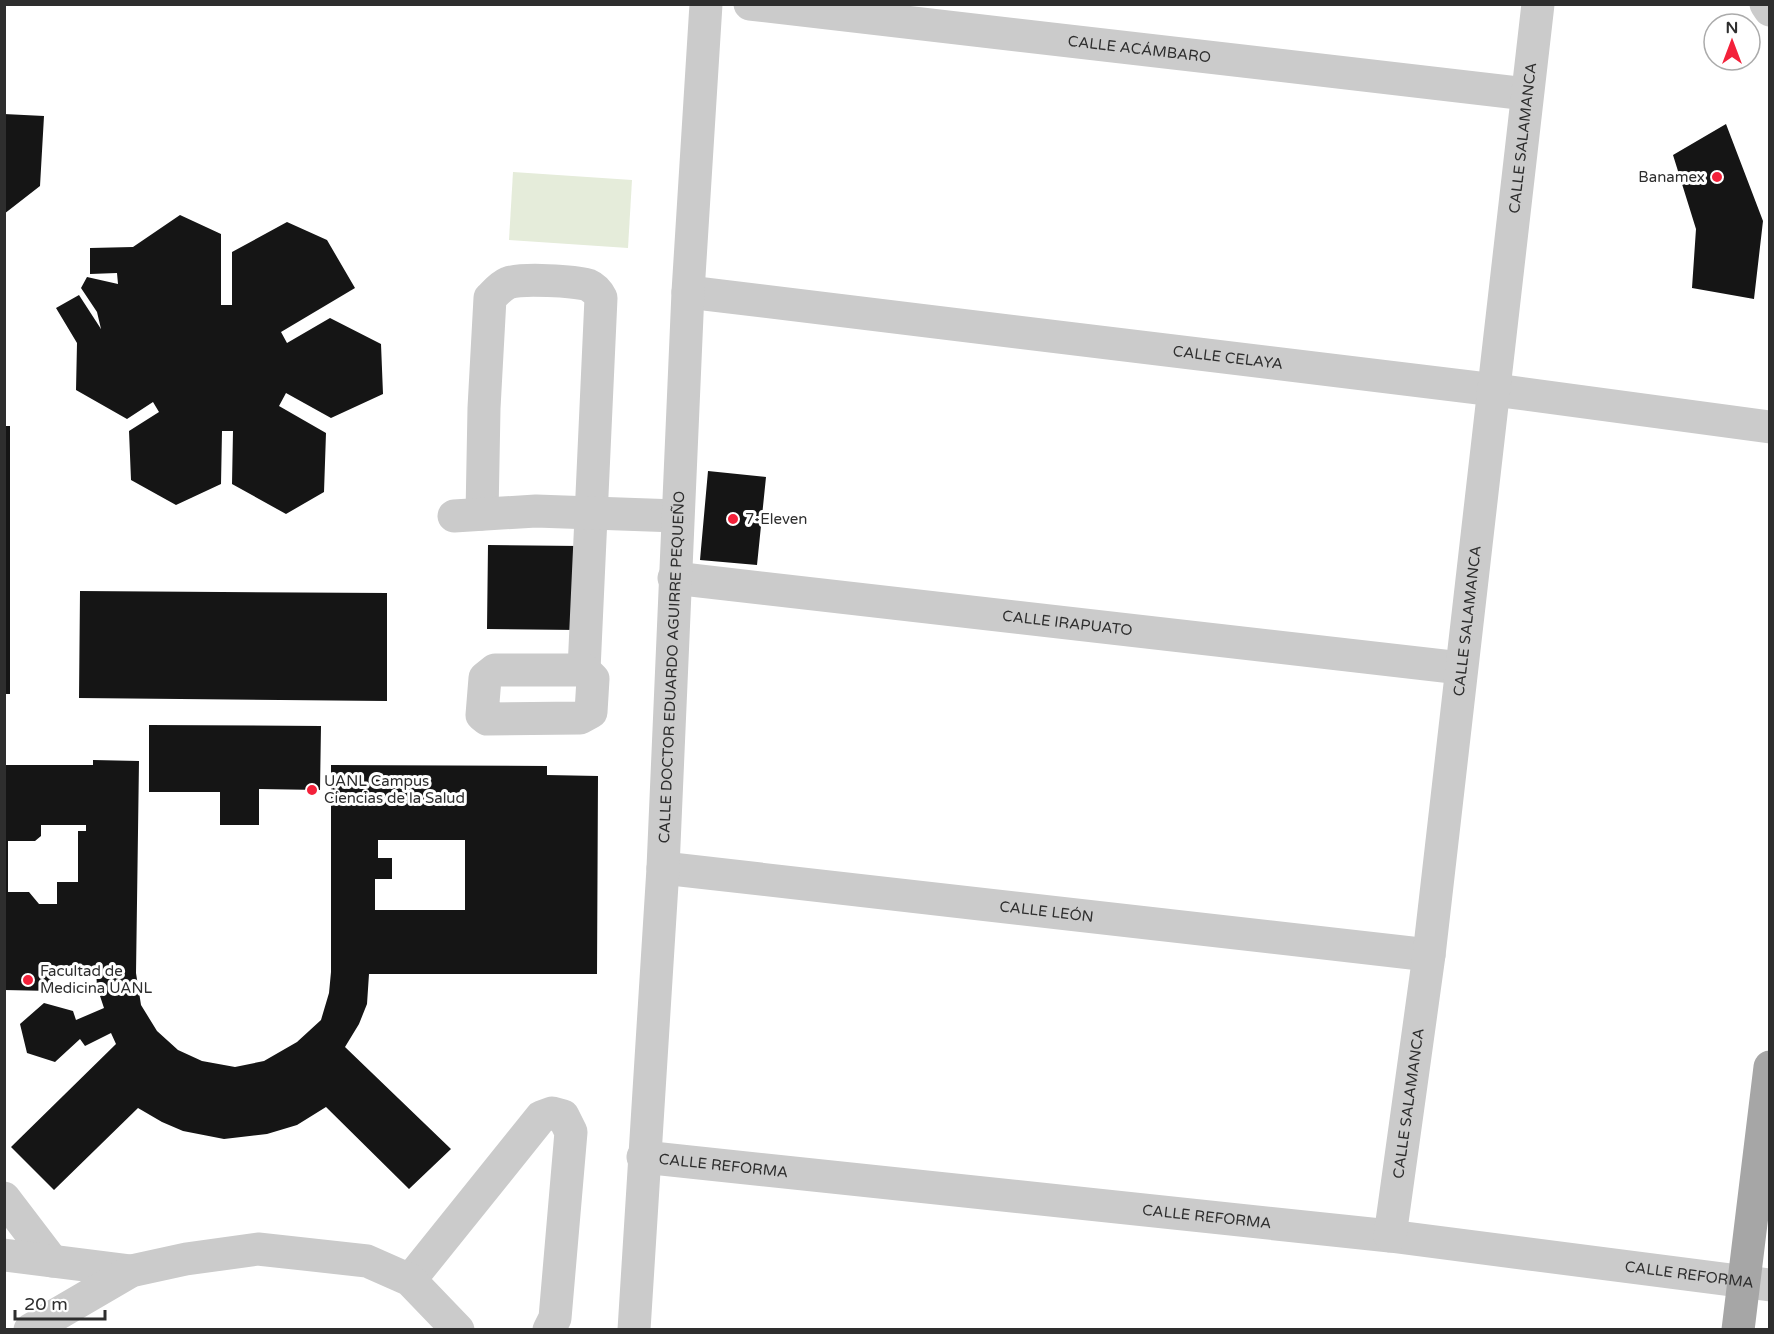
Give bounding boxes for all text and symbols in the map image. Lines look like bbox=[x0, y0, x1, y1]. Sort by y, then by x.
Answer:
north arrow bbox=[1702, 12, 1762, 72]
text: N bbox=[1726, 18, 1738, 38]
street label: CALLE ACÁMBARO bbox=[1067, 32, 1212, 66]
street label: CALLE SALAMANCA bbox=[1505, 62, 1540, 214]
place label: Banamex bbox=[1638, 168, 1705, 186]
marker: Banamex bbox=[1710, 170, 1724, 184]
street label: CALLE CELAYA bbox=[1172, 342, 1284, 373]
street label: CALLE DOCTOR EDUARDO AGUIRRE PEQUEÑO bbox=[655, 490, 688, 844]
place label: 7-Eleven bbox=[745, 510, 807, 528]
marker: 7-Eleven bbox=[726, 512, 740, 526]
street label: CALLE SALAMANCA bbox=[1450, 544, 1485, 697]
street label: CALLE IRAPUATO bbox=[1001, 607, 1134, 639]
place label: UANL Campus Ciencias de la Salud bbox=[324, 772, 465, 807]
marker: UANL Campus Ciencias de la Salud bbox=[305, 783, 319, 797]
street label: CALLE LEÓN bbox=[998, 897, 1095, 926]
place label: Facultad de Medicina UANL bbox=[40, 962, 152, 997]
marker: Facultad de Medicina UANL bbox=[21, 973, 35, 987]
street label: CALLE SALAMANCA bbox=[1389, 1027, 1428, 1180]
street label: CALLE REFORMA bbox=[658, 1150, 789, 1181]
street label: CALLE REFORMA bbox=[1141, 1201, 1272, 1232]
street label: CALLE REFORMA bbox=[1624, 1257, 1755, 1292]
scale bar bbox=[15, 1283, 105, 1321]
text: 20 m bbox=[24, 1293, 68, 1315]

